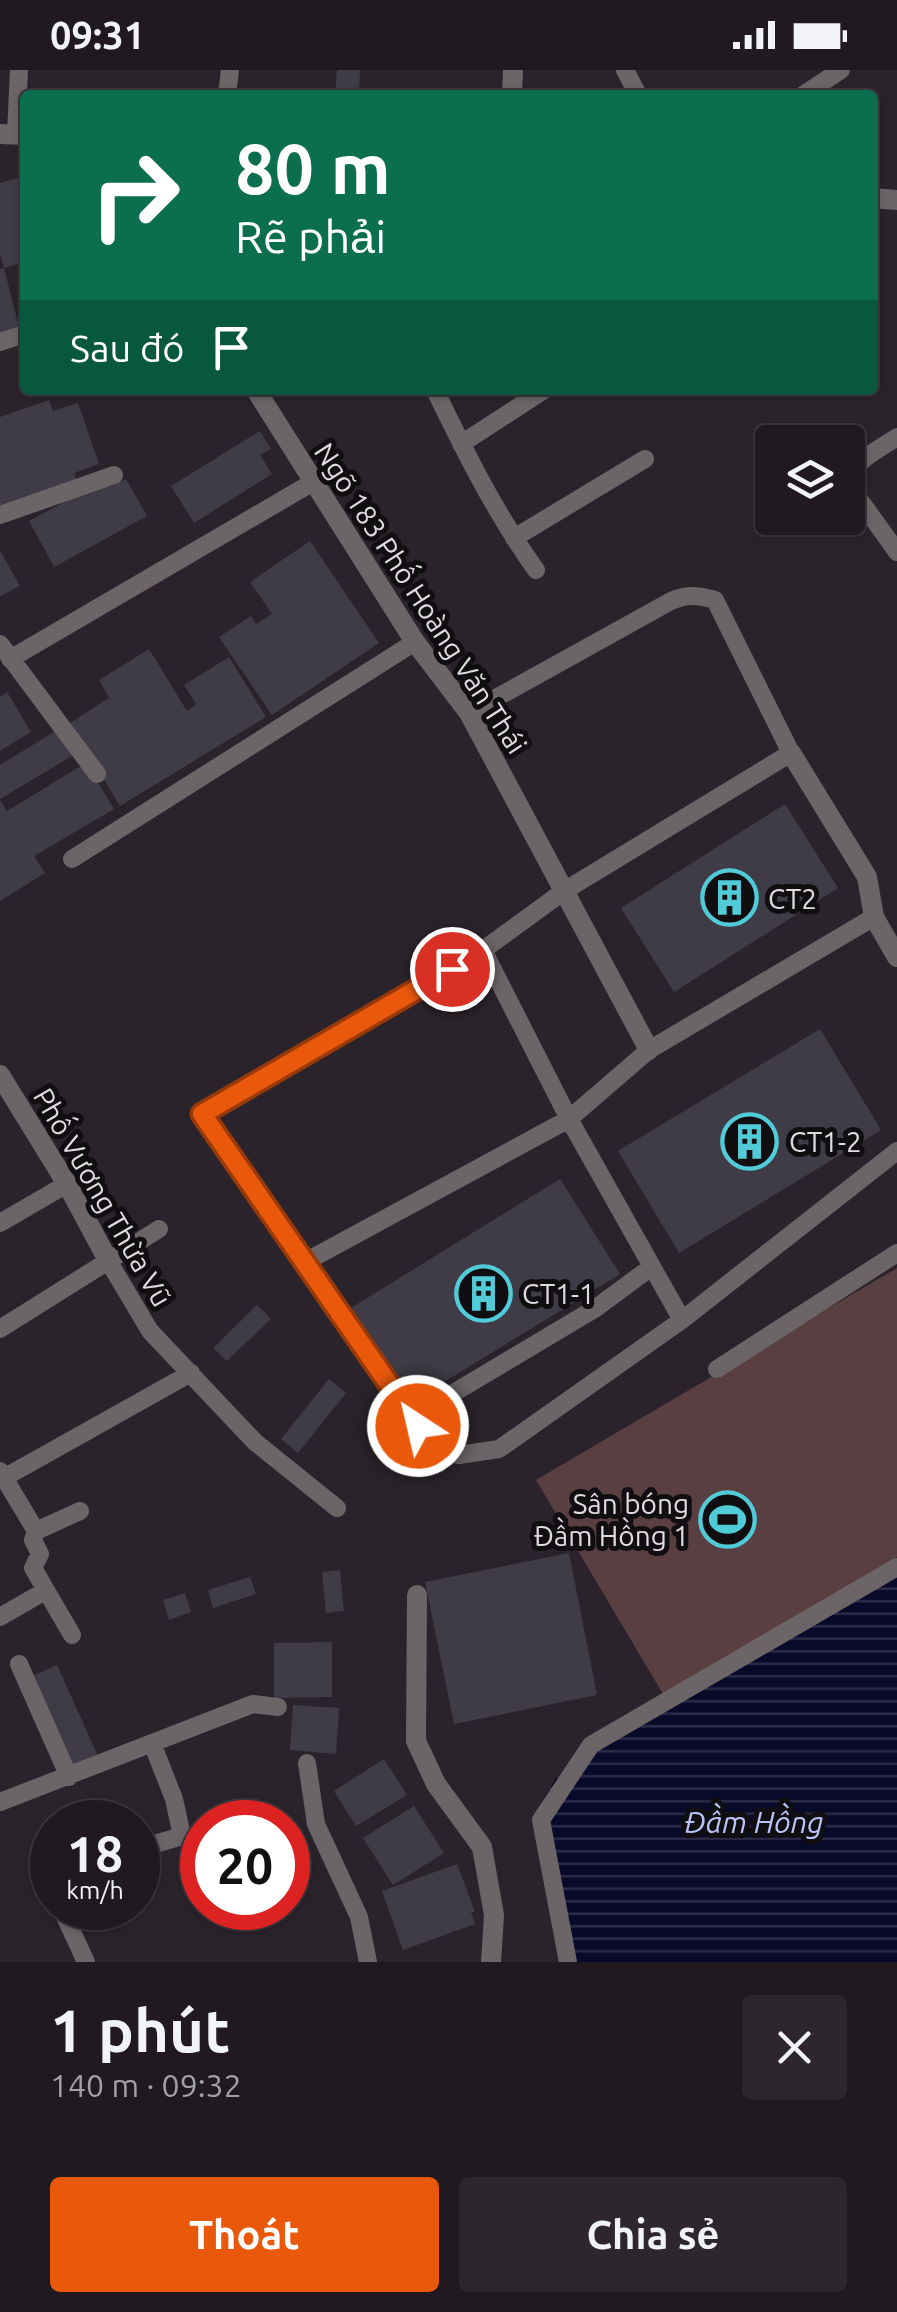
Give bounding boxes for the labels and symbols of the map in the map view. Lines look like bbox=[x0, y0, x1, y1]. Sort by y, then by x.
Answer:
street label: Ngõ 183 Phố Hoàng Văn Thái bbox=[309, 435, 536, 759]
building icon: CT2 bbox=[699, 868, 759, 928]
place label: CT2 bbox=[768, 883, 817, 914]
pin bbox=[410, 927, 495, 1012]
street label: Phố Vương Thừa Vũ bbox=[28, 1081, 181, 1312]
building icon: CT1-2 bbox=[720, 1111, 780, 1171]
place label: CT1-2 bbox=[789, 1126, 862, 1157]
building icon: CT1-1 bbox=[453, 1263, 513, 1323]
place label: CT1-1 bbox=[522, 1278, 595, 1309]
position arrow bbox=[366, 1374, 470, 1478]
place label: Sân bóng Đầm Hồng 1 bbox=[534, 1488, 689, 1551]
sports icon: Sân bóng Đầm Hồng 1 bbox=[698, 1489, 758, 1549]
speed limit sign: 20 bbox=[180, 1800, 310, 1930]
water label: Đầm Hồng bbox=[685, 1802, 823, 1839]

